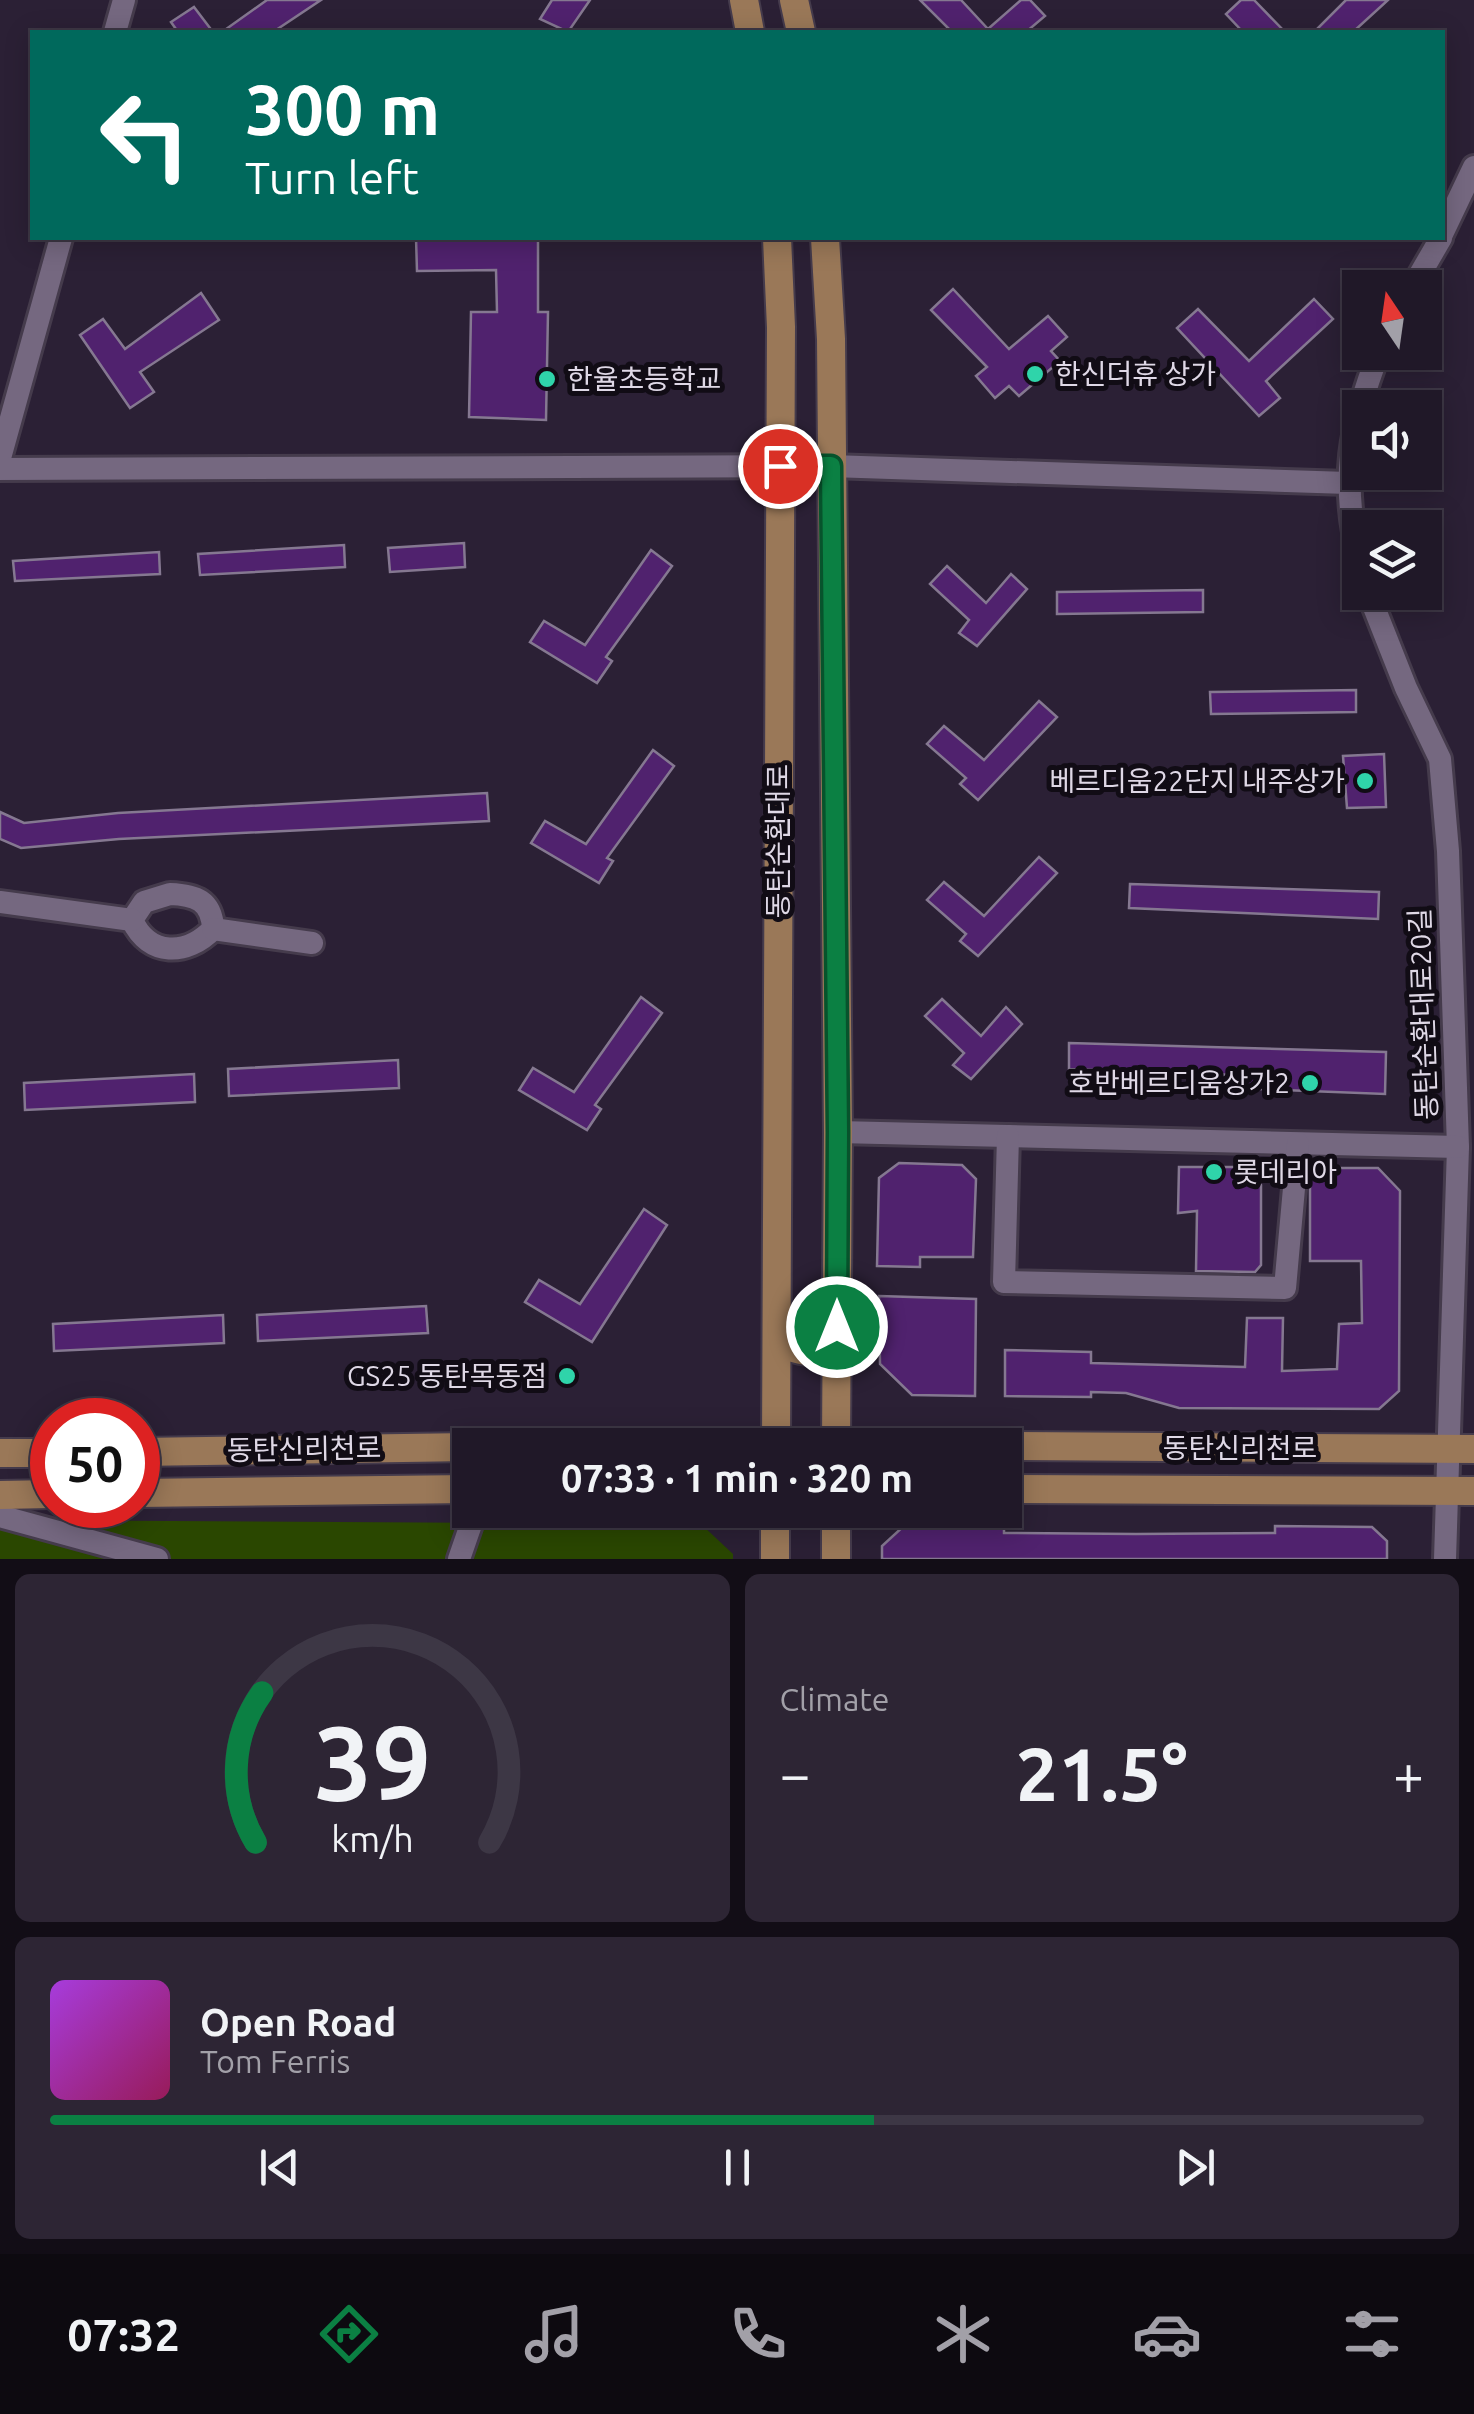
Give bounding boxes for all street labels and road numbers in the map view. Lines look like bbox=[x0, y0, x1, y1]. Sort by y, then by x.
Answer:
street label: 동탄순환대로 bbox=[762, 764, 793, 918]
street label: 동탄순환대로20길 bbox=[1403, 908, 1442, 1120]
street label: 동탄신리천로 bbox=[226, 1432, 382, 1465]
street label: 동탄신리천로 bbox=[1163, 1432, 1317, 1463]

